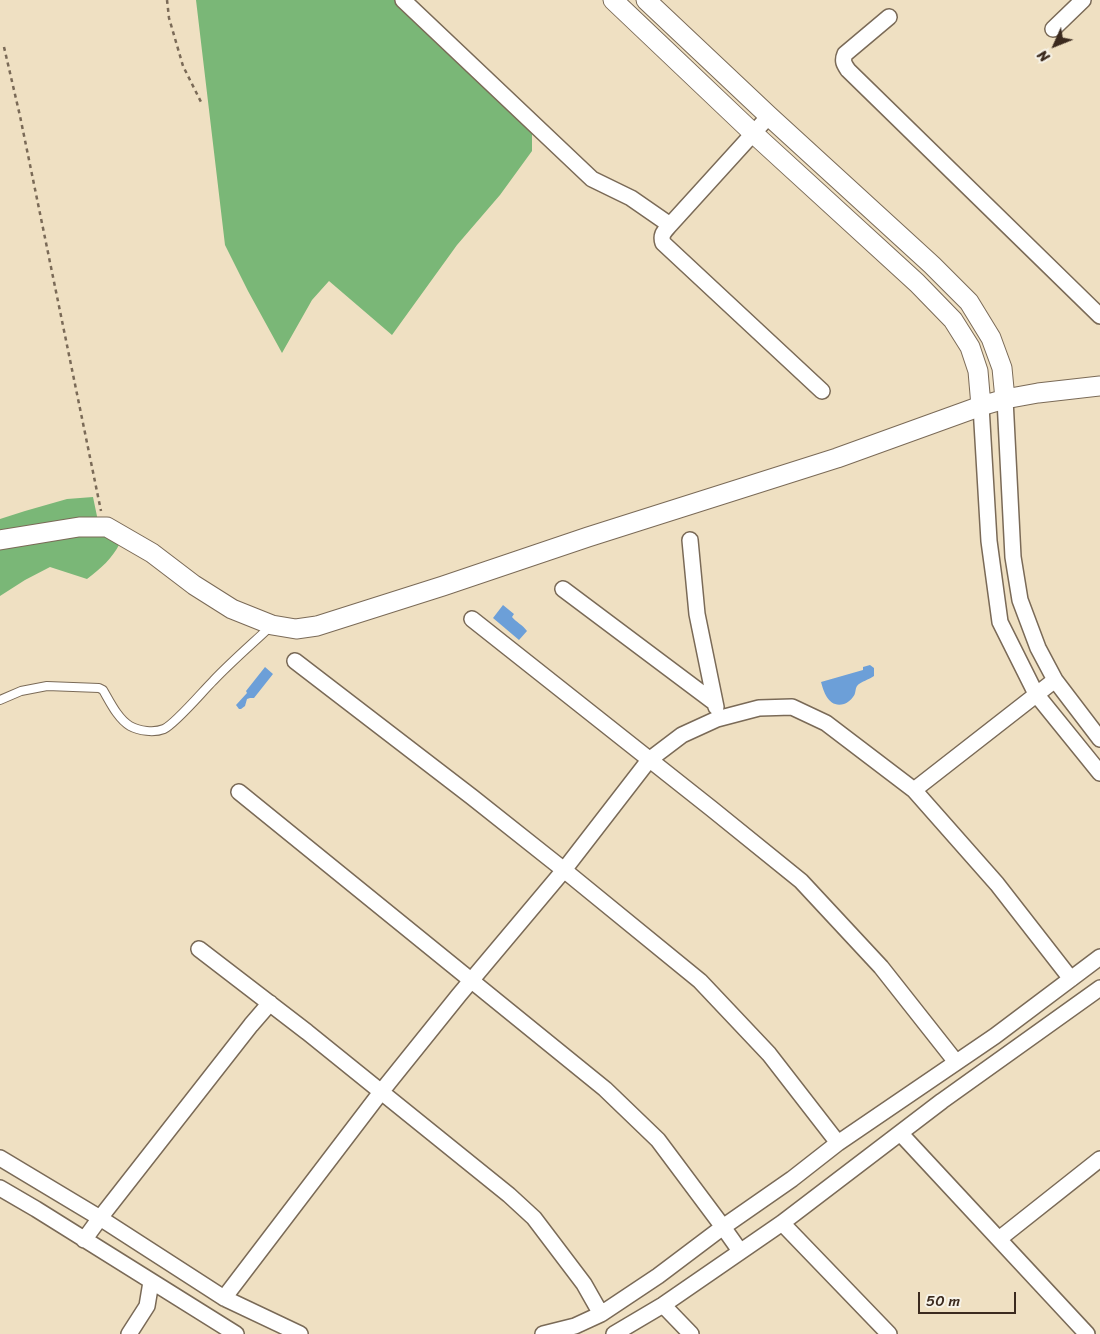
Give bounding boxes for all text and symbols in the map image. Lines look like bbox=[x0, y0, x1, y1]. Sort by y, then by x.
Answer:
north arrow bbox=[1030, 20, 1080, 70]
text: N bbox=[1031, 44, 1056, 68]
scale bar bbox=[920, 1282, 1018, 1314]
text: 50 m bbox=[926, 1288, 960, 1314]

